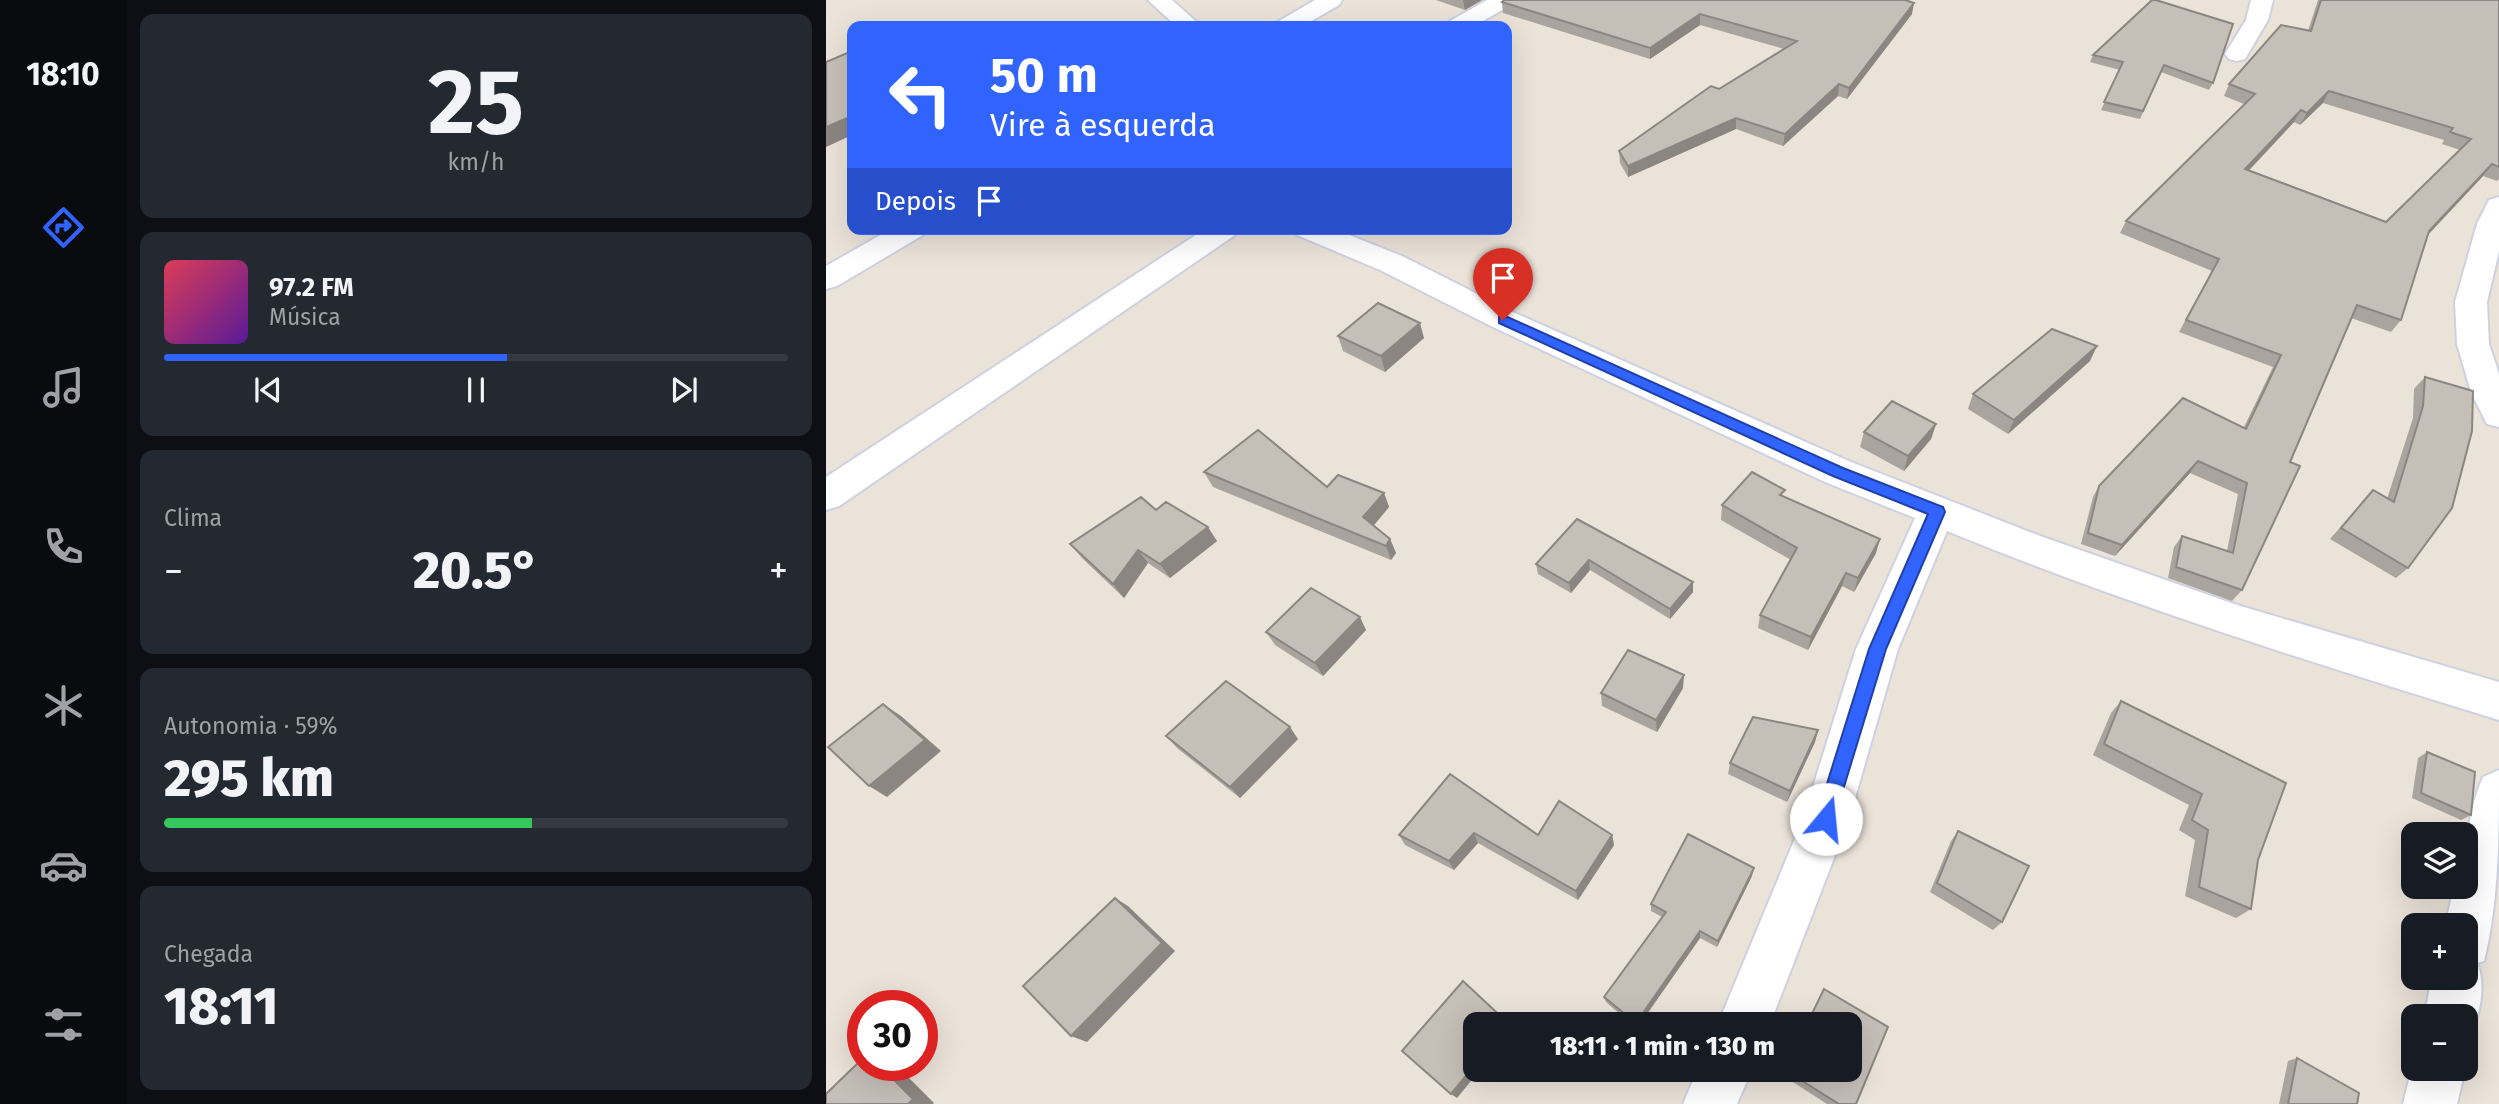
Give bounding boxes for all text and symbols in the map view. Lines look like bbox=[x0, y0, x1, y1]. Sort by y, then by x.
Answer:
text: 50 m bbox=[990, 46, 1098, 105]
text: 25 bbox=[428, 48, 524, 157]
icon: left bbox=[875, 49, 966, 140]
text: 18:10 bbox=[26, 55, 100, 93]
text: Vire à esquerda bbox=[990, 106, 1216, 144]
text: km/h bbox=[448, 148, 504, 176]
icon: arrive bbox=[970, 182, 1008, 220]
text: Depois bbox=[875, 186, 956, 217]
icon: directions bbox=[39, 203, 88, 252]
pin bbox=[1473, 248, 1533, 320]
icon: arrive bbox=[1484, 259, 1522, 297]
text: 97.2 FM bbox=[269, 272, 354, 303]
text: Música bbox=[269, 303, 341, 331]
icon: music bbox=[39, 363, 88, 412]
icon: previous bbox=[249, 371, 287, 409]
icon: pause bbox=[457, 371, 495, 409]
icon: next bbox=[665, 371, 703, 409]
text: Clima bbox=[164, 504, 222, 532]
icon: phone bbox=[39, 522, 88, 571]
text: 20.5° bbox=[413, 539, 539, 602]
text: − bbox=[164, 548, 183, 594]
text: + bbox=[769, 548, 788, 594]
icon: climate bbox=[39, 681, 88, 730]
text: Autonomia · 59% bbox=[164, 712, 338, 740]
text: 295 km bbox=[164, 747, 334, 810]
position arrow bbox=[1789, 782, 1863, 856]
map controls bbox=[2401, 822, 2478, 1081]
button: layers bbox=[2401, 822, 2478, 899]
icon: car bbox=[39, 841, 88, 890]
button: + bbox=[2401, 913, 2478, 990]
text: Chegada bbox=[164, 940, 253, 968]
text: 18:11 bbox=[164, 975, 278, 1038]
speed limit sign: 30 bbox=[847, 990, 938, 1081]
icon: filters bbox=[39, 1000, 88, 1049]
button: − bbox=[2401, 1004, 2478, 1081]
text: 18:11 · 1 min · 130 m bbox=[1550, 1031, 1775, 1062]

